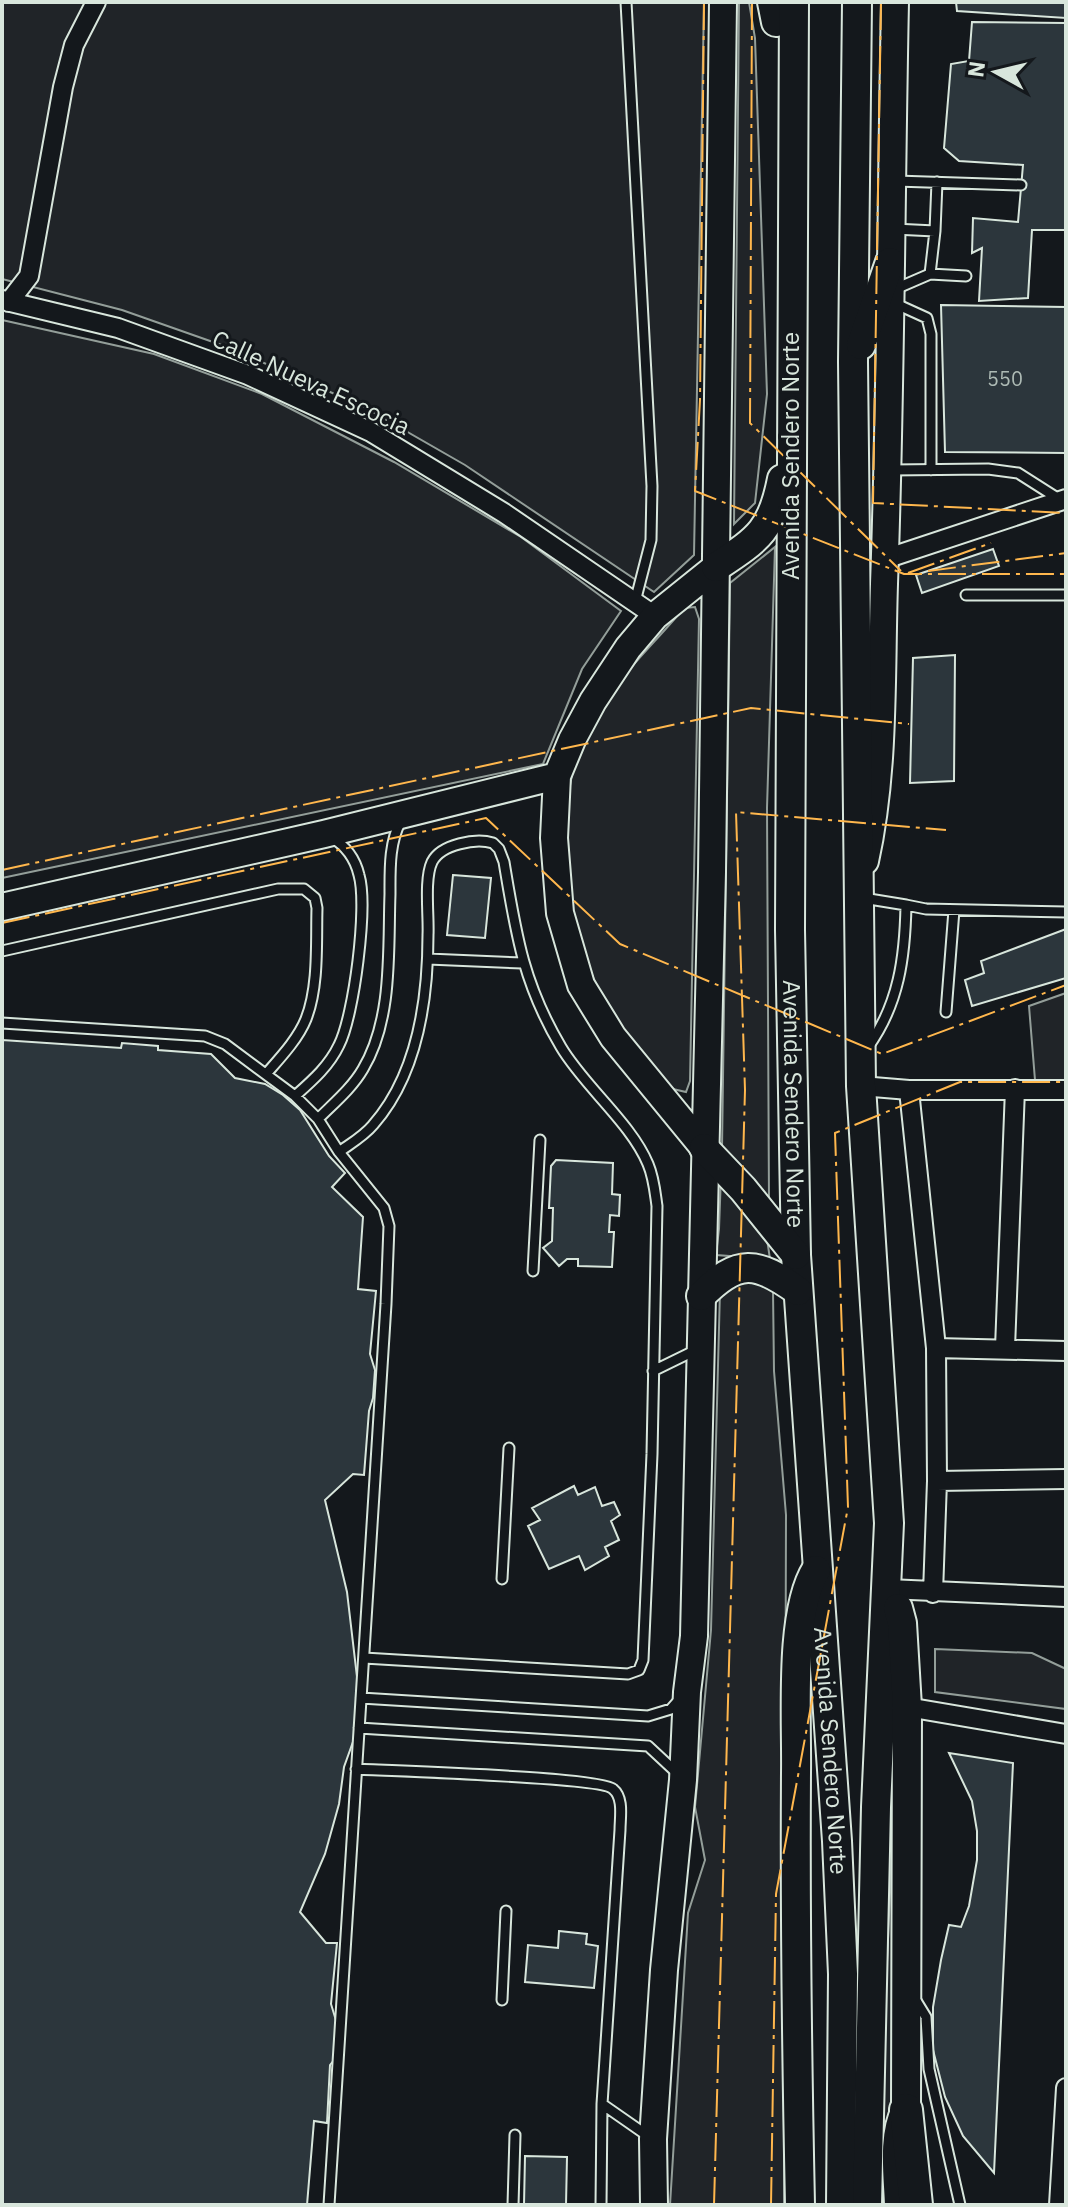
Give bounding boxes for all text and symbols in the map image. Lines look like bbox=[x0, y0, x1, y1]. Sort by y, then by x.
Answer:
north arrow bbox=[956, 32, 1036, 112]
text: N bbox=[960, 59, 991, 79]
street label: Calle Nueva Escocia bbox=[207, 322, 416, 442]
street label: Avenida Sendero Norte bbox=[774, 332, 806, 580]
house number: 550 bbox=[987, 365, 1023, 392]
street label: Avenida Sendero Norte bbox=[776, 979, 813, 1228]
street label: Avenida Sendero Norte bbox=[807, 1626, 856, 1875]

